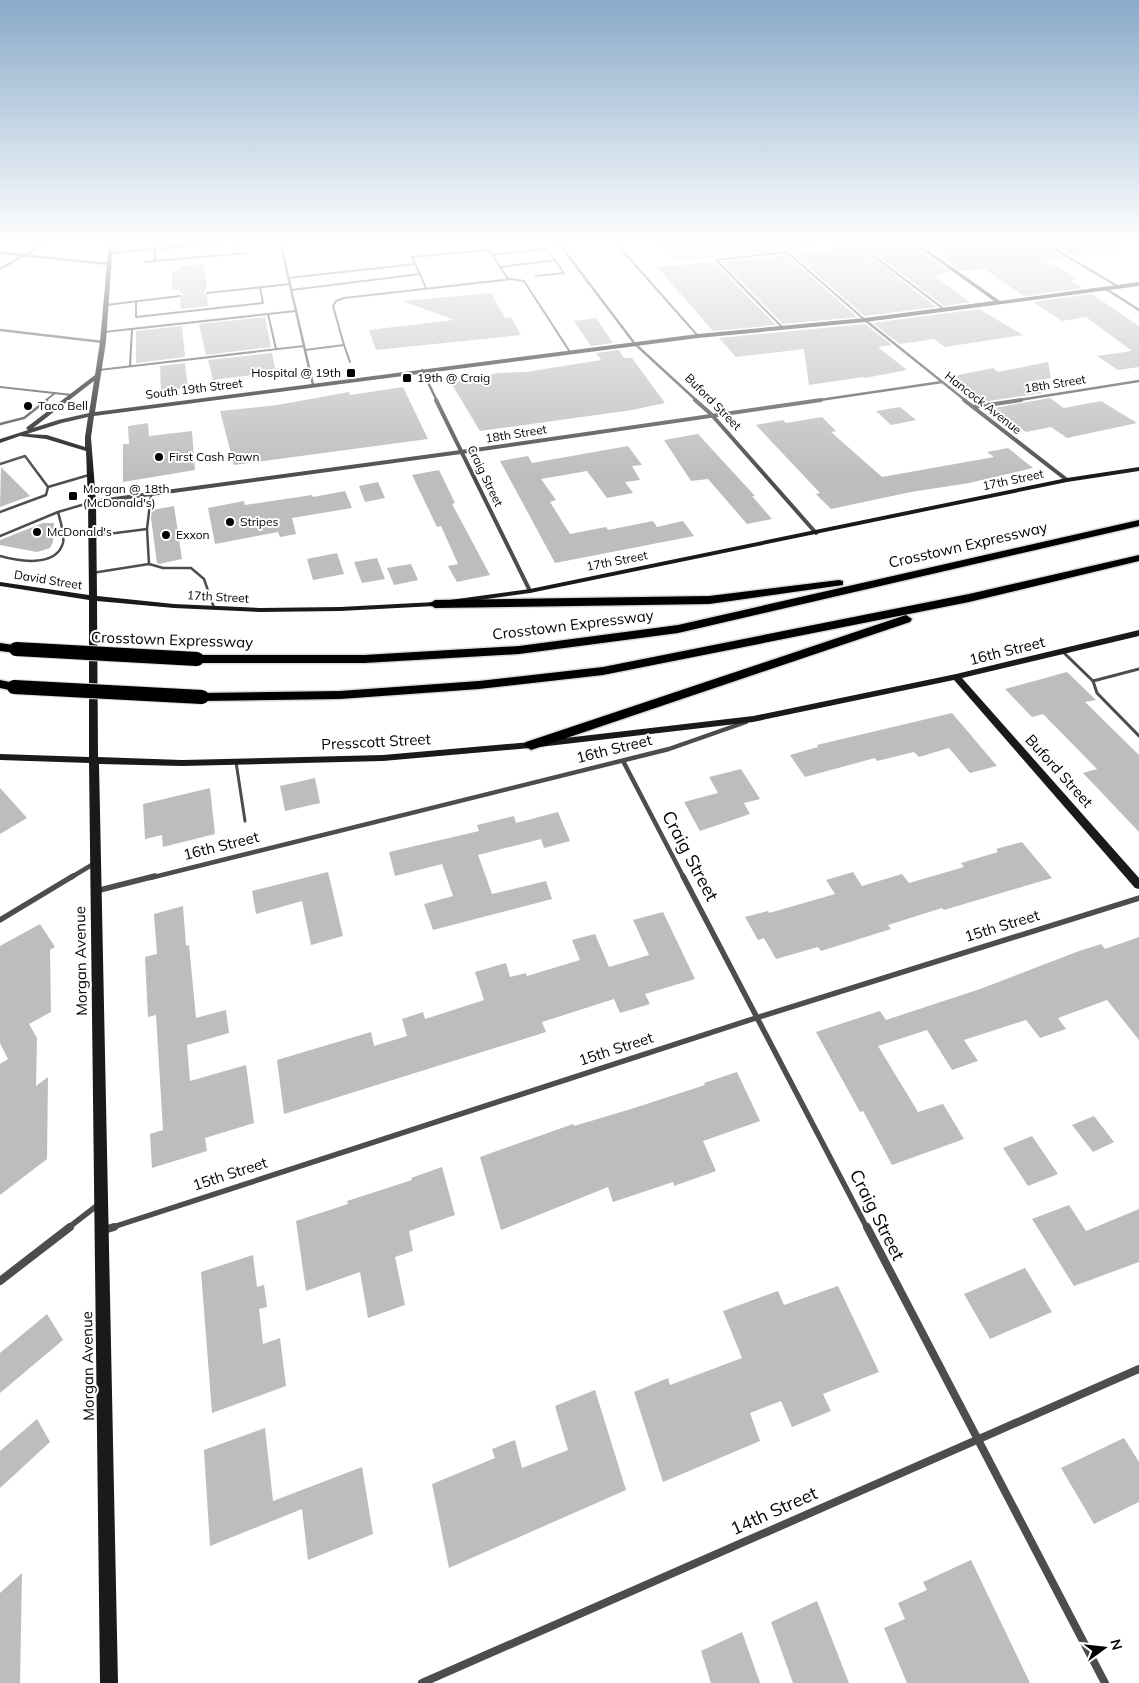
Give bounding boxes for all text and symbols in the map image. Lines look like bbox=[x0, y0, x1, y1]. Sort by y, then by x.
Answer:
place label: Hospital @ 19th bbox=[251, 365, 341, 380]
marker: Hospital @ 19th bbox=[345, 367, 357, 379]
street label: Hancock Avenue bbox=[942, 368, 1025, 437]
place label: 19th @ Craig bbox=[417, 370, 490, 385]
street label: Buford Street bbox=[682, 370, 745, 433]
street label: 18th Street bbox=[1023, 371, 1087, 396]
marker: 19th @ Craig bbox=[401, 372, 413, 384]
street label: South 19th Street bbox=[145, 375, 243, 402]
place label: Taco Bell bbox=[38, 398, 88, 413]
marker: Taco Bell bbox=[22, 400, 34, 412]
street label: 18th Street bbox=[484, 421, 548, 446]
street label: Craig Street bbox=[464, 443, 507, 509]
place label: First Cash Pawn bbox=[169, 449, 260, 464]
marker: First Cash Pawn bbox=[153, 451, 165, 463]
street label: 17th Street bbox=[981, 466, 1045, 493]
place label: Morgan @ 18th (McDonald's) bbox=[83, 481, 169, 510]
marker: Morgan @ 18th (McDonald's) bbox=[67, 490, 79, 502]
place label: Stripes bbox=[240, 514, 279, 529]
marker: Stripes bbox=[224, 516, 236, 528]
street label: Crosstown Expressway bbox=[887, 517, 1049, 572]
place label: McDonald's bbox=[47, 524, 112, 539]
marker: McDonald's bbox=[31, 526, 43, 538]
place label: Exxon bbox=[176, 527, 210, 542]
marker: Exxon bbox=[160, 529, 172, 541]
street label: 17th Street bbox=[585, 547, 649, 574]
street label: David Street bbox=[13, 567, 83, 592]
street label: 17th Street bbox=[187, 587, 249, 606]
street label: Crosstown Expressway bbox=[491, 605, 655, 644]
street label: Crosstown Expressway bbox=[91, 627, 253, 652]
street label: 16th Street bbox=[967, 632, 1047, 669]
street label: Presscott Street bbox=[321, 729, 431, 754]
street label: 16th Street bbox=[574, 730, 654, 767]
street label: Buford Street bbox=[1022, 730, 1097, 811]
street label: Craig Street bbox=[657, 807, 724, 905]
street label: 16th Street bbox=[181, 827, 261, 864]
street label: 15th Street bbox=[962, 905, 1042, 946]
street label: Morgan Avenue bbox=[70, 906, 91, 1016]
street label: 15th Street bbox=[576, 1028, 656, 1070]
street label: 15th Street bbox=[190, 1153, 270, 1195]
street label: Craig Street bbox=[845, 1165, 910, 1264]
street label: Morgan Avenue bbox=[77, 1311, 98, 1421]
street label: 14th Street bbox=[727, 1481, 821, 1540]
north arrow bbox=[1079, 1623, 1129, 1673]
text: N bbox=[1106, 1637, 1127, 1652]

